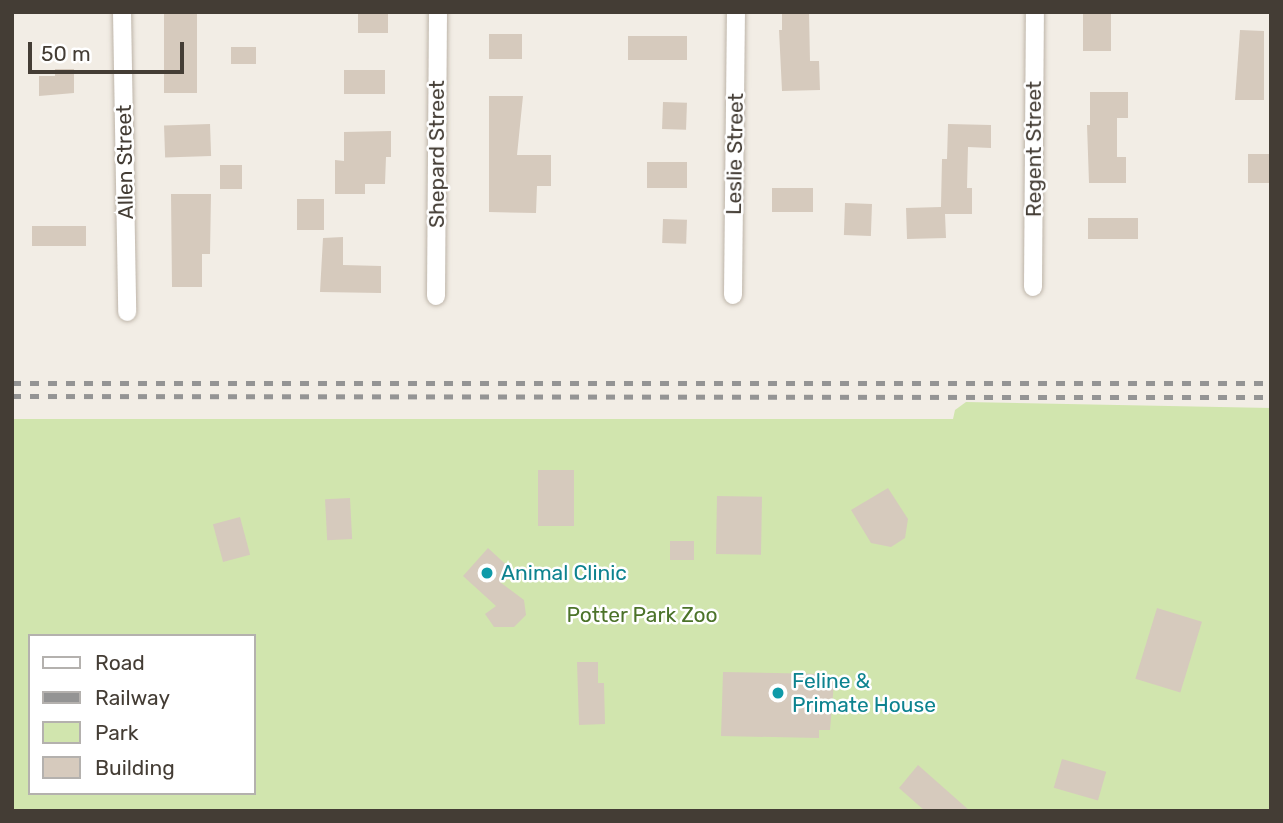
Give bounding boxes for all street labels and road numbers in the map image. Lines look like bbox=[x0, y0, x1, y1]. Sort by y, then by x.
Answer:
street label: Shepard Street bbox=[424, 80, 450, 228]
street label: Regent Street bbox=[1021, 81, 1047, 217]
street label: Leslie Street bbox=[721, 93, 749, 215]
street label: Allen Street bbox=[111, 104, 139, 220]

